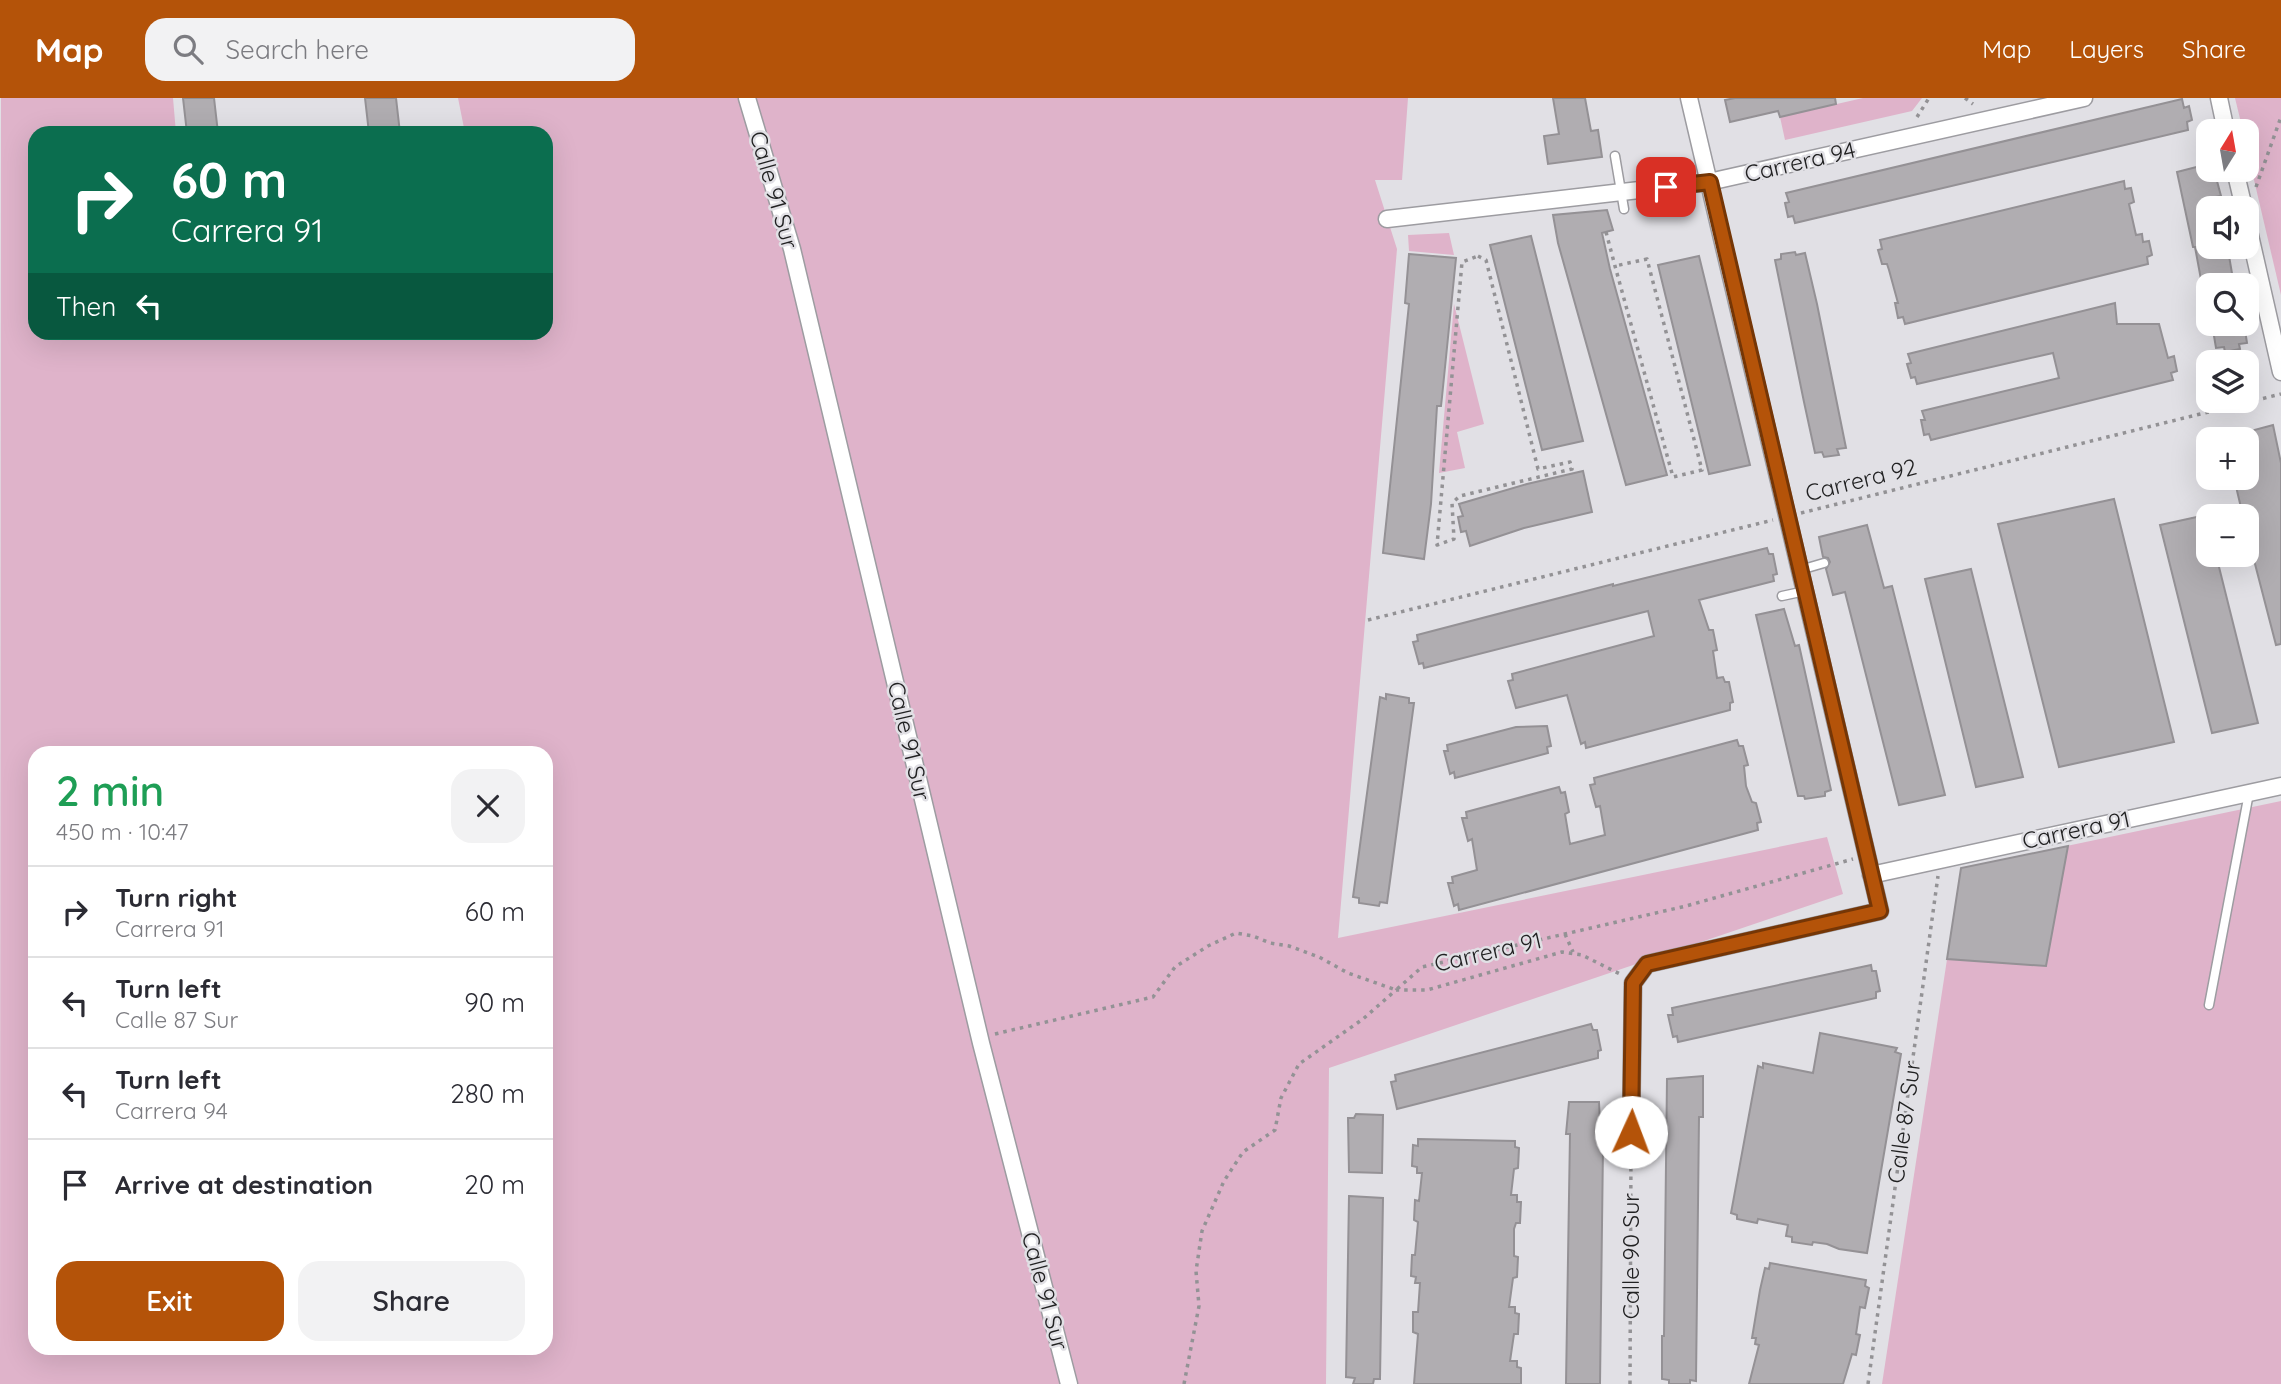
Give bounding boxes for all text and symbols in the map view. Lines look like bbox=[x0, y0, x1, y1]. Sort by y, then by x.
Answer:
search box bbox=[145, 18, 635, 81]
text: Map bbox=[35, 29, 103, 70]
icon: search bbox=[169, 30, 207, 68]
text: Search here bbox=[225, 33, 369, 66]
text: Map bbox=[1982, 34, 2031, 64]
text: Layers bbox=[2069, 34, 2144, 64]
text: Share bbox=[2182, 34, 2246, 64]
north arrow bbox=[2196, 119, 2259, 182]
map controls bbox=[2196, 119, 2259, 567]
street label: Calle 91 Sur bbox=[744, 128, 805, 252]
street label: Carrera 94 bbox=[1742, 135, 1858, 188]
text: 60 m bbox=[171, 149, 287, 210]
icon: right bbox=[56, 154, 147, 245]
pin bbox=[1636, 157, 1696, 217]
icon: arrive bbox=[1647, 168, 1685, 206]
button: sound bbox=[2196, 196, 2259, 259]
text: Carrera 91 bbox=[171, 210, 323, 250]
button: search bbox=[2196, 273, 2259, 336]
icon: left bbox=[130, 287, 168, 325]
text: Then bbox=[56, 290, 116, 323]
button: layers bbox=[2196, 350, 2259, 413]
button: + bbox=[2196, 427, 2259, 490]
street label: Carrera 92 bbox=[1802, 452, 1919, 507]
button: − bbox=[2196, 504, 2259, 567]
street label: Calle 91 Sur bbox=[882, 679, 937, 803]
text: 2 min bbox=[56, 764, 164, 817]
button: close bbox=[451, 769, 525, 843]
street label: Carrera 91 bbox=[2019, 804, 2132, 855]
text: 450 m · 10:47 bbox=[56, 817, 189, 846]
text: Turn right bbox=[115, 881, 237, 914]
icon: right bbox=[56, 893, 94, 931]
text: 60 m bbox=[465, 895, 525, 928]
text: Carrera 91 bbox=[115, 914, 224, 943]
street label: Carrera 91 bbox=[1431, 925, 1544, 978]
text: Turn left bbox=[115, 972, 222, 1005]
icon: left bbox=[56, 984, 94, 1022]
text: 90 m bbox=[464, 986, 525, 1019]
text: Calle 87 Sur bbox=[115, 1005, 238, 1034]
street label: Calle 87 Sur bbox=[1881, 1059, 1926, 1185]
text: Turn left bbox=[115, 1063, 222, 1096]
icon: left bbox=[56, 1075, 94, 1113]
text: 280 m bbox=[450, 1077, 525, 1110]
position arrow bbox=[1594, 1095, 1668, 1169]
text: Carrera 94 bbox=[115, 1096, 228, 1125]
icon: arrive bbox=[56, 1166, 94, 1204]
text: Arrive at destination bbox=[115, 1168, 373, 1201]
text: 20 m bbox=[464, 1168, 525, 1201]
street label: Calle 90 Sur bbox=[1616, 1193, 1645, 1319]
street label: Calle 91 Sur bbox=[1016, 1229, 1075, 1353]
button: Exit bbox=[56, 1261, 284, 1341]
button: Share bbox=[298, 1261, 525, 1341]

